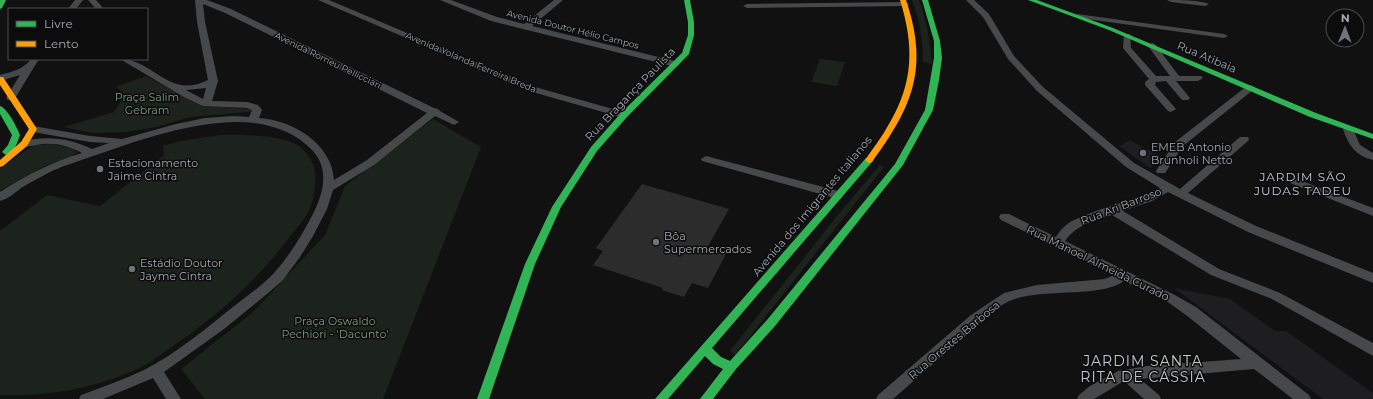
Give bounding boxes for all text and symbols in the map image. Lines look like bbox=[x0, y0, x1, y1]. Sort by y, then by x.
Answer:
street label: Avenida Doutor Hélio Campos bbox=[506, 7, 641, 51]
legend bbox=[8, 8, 148, 60]
north arrow bbox=[1325, 8, 1365, 48]
text: N bbox=[1341, 11, 1350, 25]
text: Livre bbox=[44, 16, 73, 31]
street label: Avenida Romeu Pellicciari bbox=[273, 29, 383, 91]
street label: Avenida Yolanda Ferreira Breda bbox=[404, 29, 538, 95]
text: Lento bbox=[44, 36, 79, 51]
street label: Rua Atibaia bbox=[1175, 38, 1239, 76]
street label: Rua Bragança Paulista bbox=[582, 44, 678, 144]
park label: Praça Salim Gebram bbox=[115, 90, 179, 117]
street label: Avenida dos Imigrantes Italianos bbox=[749, 133, 875, 279]
place label: EMEB Antonio Brunholi Netto bbox=[1151, 140, 1233, 167]
marker: EMEB Antonio Brunholi Netto bbox=[1138, 148, 1148, 158]
place label: Estacionamento Jaime Cintra bbox=[107, 156, 198, 183]
marker: Estacionamento Jaime Cintra bbox=[95, 164, 105, 174]
district label: JARDIM SÃO JUDAS TADEU bbox=[1253, 169, 1352, 198]
street label: Rua Ari Barroso bbox=[1079, 184, 1163, 228]
street label: Rua Manoel Almeida Curado bbox=[1024, 222, 1172, 304]
place label: Bôa Supermercados bbox=[664, 229, 752, 256]
marker: Bôa Supermercados bbox=[651, 237, 661, 247]
place label: Estádio Doutor Jayme Cintra bbox=[139, 256, 223, 283]
marker: Estádio Doutor Jayme Cintra bbox=[127, 264, 137, 274]
street label: Rua Orestes Barbosa bbox=[906, 298, 1002, 382]
park label: Praça Oswaldo Pechiori - 'Dacunto' bbox=[281, 314, 389, 341]
district label: JARDIM SANTA RITA DE CÁSSIA bbox=[1080, 352, 1206, 386]

